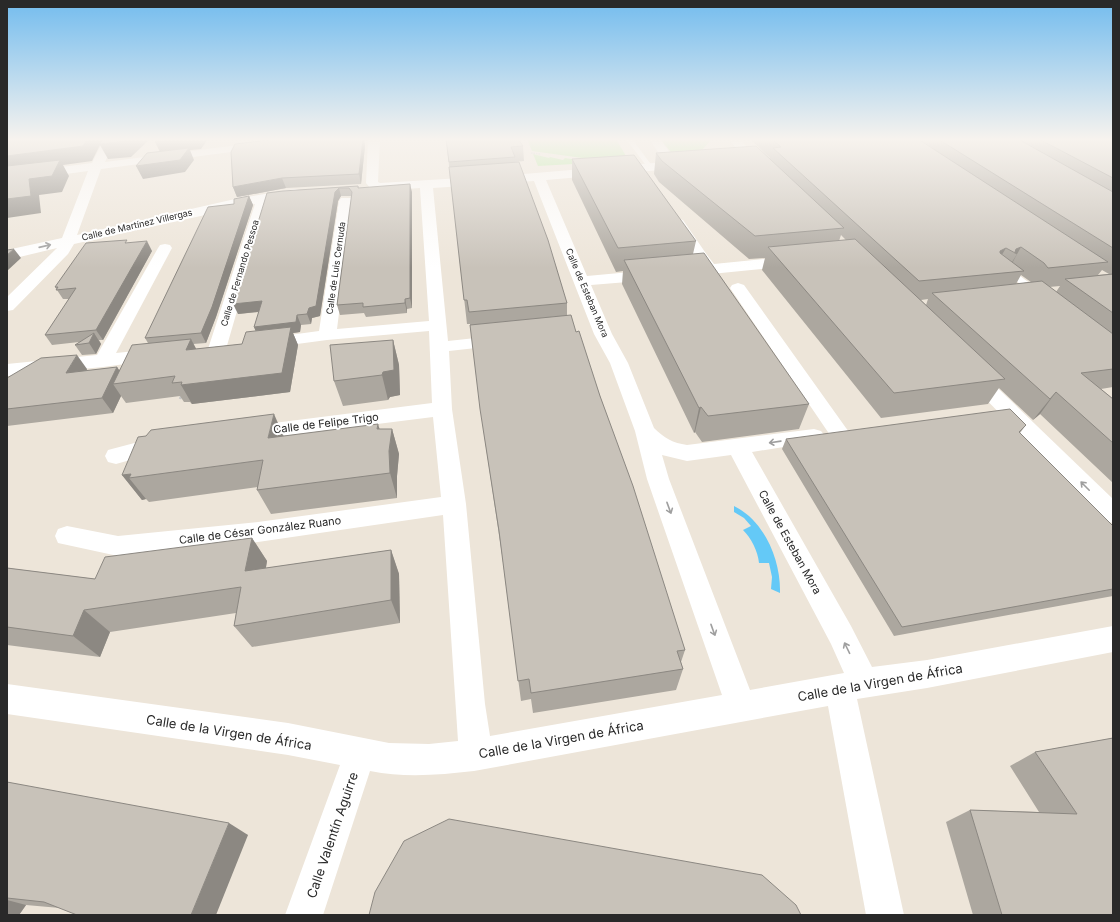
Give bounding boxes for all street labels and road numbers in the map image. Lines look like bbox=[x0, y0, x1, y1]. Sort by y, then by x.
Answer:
street label: Calle de Martínez Villergas bbox=[80, 206, 194, 243]
street label: Calle de Fernando Pessoa bbox=[218, 218, 261, 327]
street label: Calle de Luis Cernuda bbox=[324, 221, 347, 315]
street label: Calle de Esteban Mora bbox=[564, 247, 611, 339]
street label: Calle de Felipe Trigo bbox=[272, 410, 380, 436]
street label: Calle de Esteban Mora bbox=[755, 487, 825, 597]
street label: Calle de César González Ruano bbox=[178, 513, 342, 547]
street label: Calle de la Virgen de África bbox=[796, 660, 964, 704]
street label: Calle de la Virgen de África bbox=[145, 711, 313, 753]
street label: Calle de la Virgen de África bbox=[477, 717, 645, 761]
street label: Calle Valentín Aguirre bbox=[303, 770, 361, 900]

